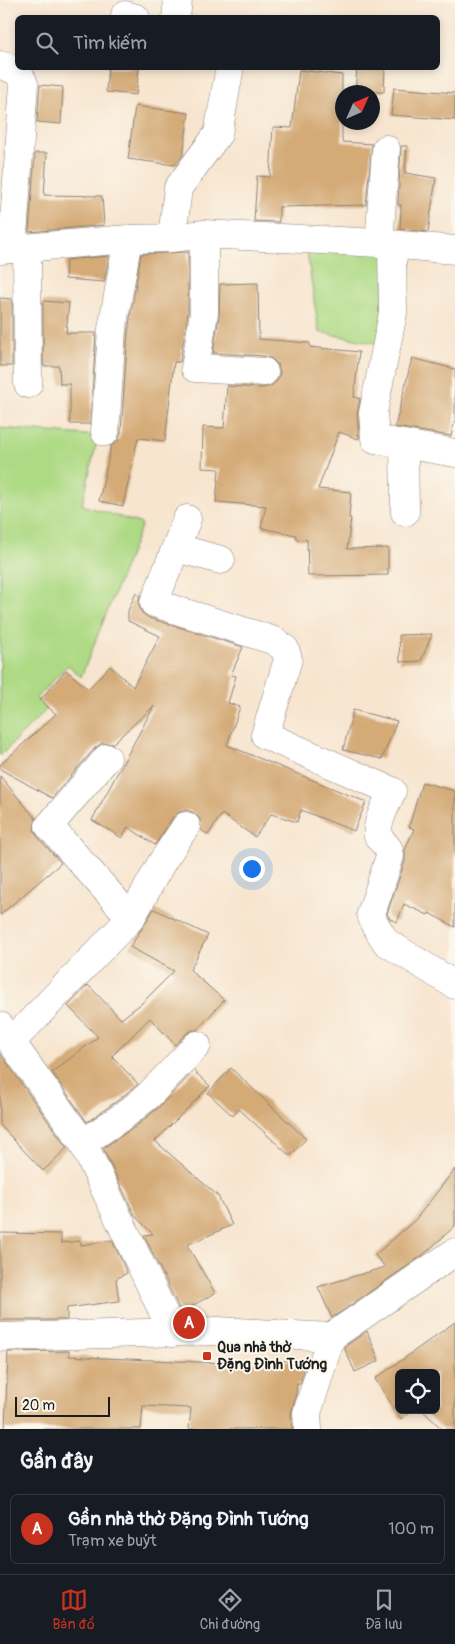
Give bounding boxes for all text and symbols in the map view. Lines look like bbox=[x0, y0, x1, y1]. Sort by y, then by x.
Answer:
search box bbox=[15, 15, 440, 70]
icon: search bbox=[33, 29, 61, 57]
text: Tìm kiếm bbox=[73, 31, 147, 55]
north arrow bbox=[335, 85, 380, 130]
your location bbox=[239, 856, 265, 882]
pin: A bbox=[173, 1304, 205, 1342]
place label: Qua nhà thờ Đặng Đình Tướng bbox=[217, 1338, 327, 1374]
marker: Qua nhà thờ Đặng Đình Tướng bbox=[201, 1350, 213, 1362]
map controls bbox=[395, 1369, 440, 1414]
button: locate bbox=[395, 1369, 440, 1414]
scale bar bbox=[15, 1394, 110, 1417]
text: 20 m bbox=[22, 1397, 55, 1414]
text: Gần đây bbox=[20, 1448, 93, 1475]
text: Gần nhà thờ Đặng Đình Tướng bbox=[68, 1507, 309, 1531]
text: A bbox=[32, 1519, 42, 1539]
text: 100 m bbox=[388, 1519, 434, 1539]
text: Trạm xe buýt bbox=[68, 1531, 156, 1551]
tab: Bản đồ bbox=[53, 1586, 95, 1633]
tab: Chỉ đường bbox=[200, 1586, 260, 1633]
tab: Đã lưu bbox=[365, 1586, 402, 1633]

